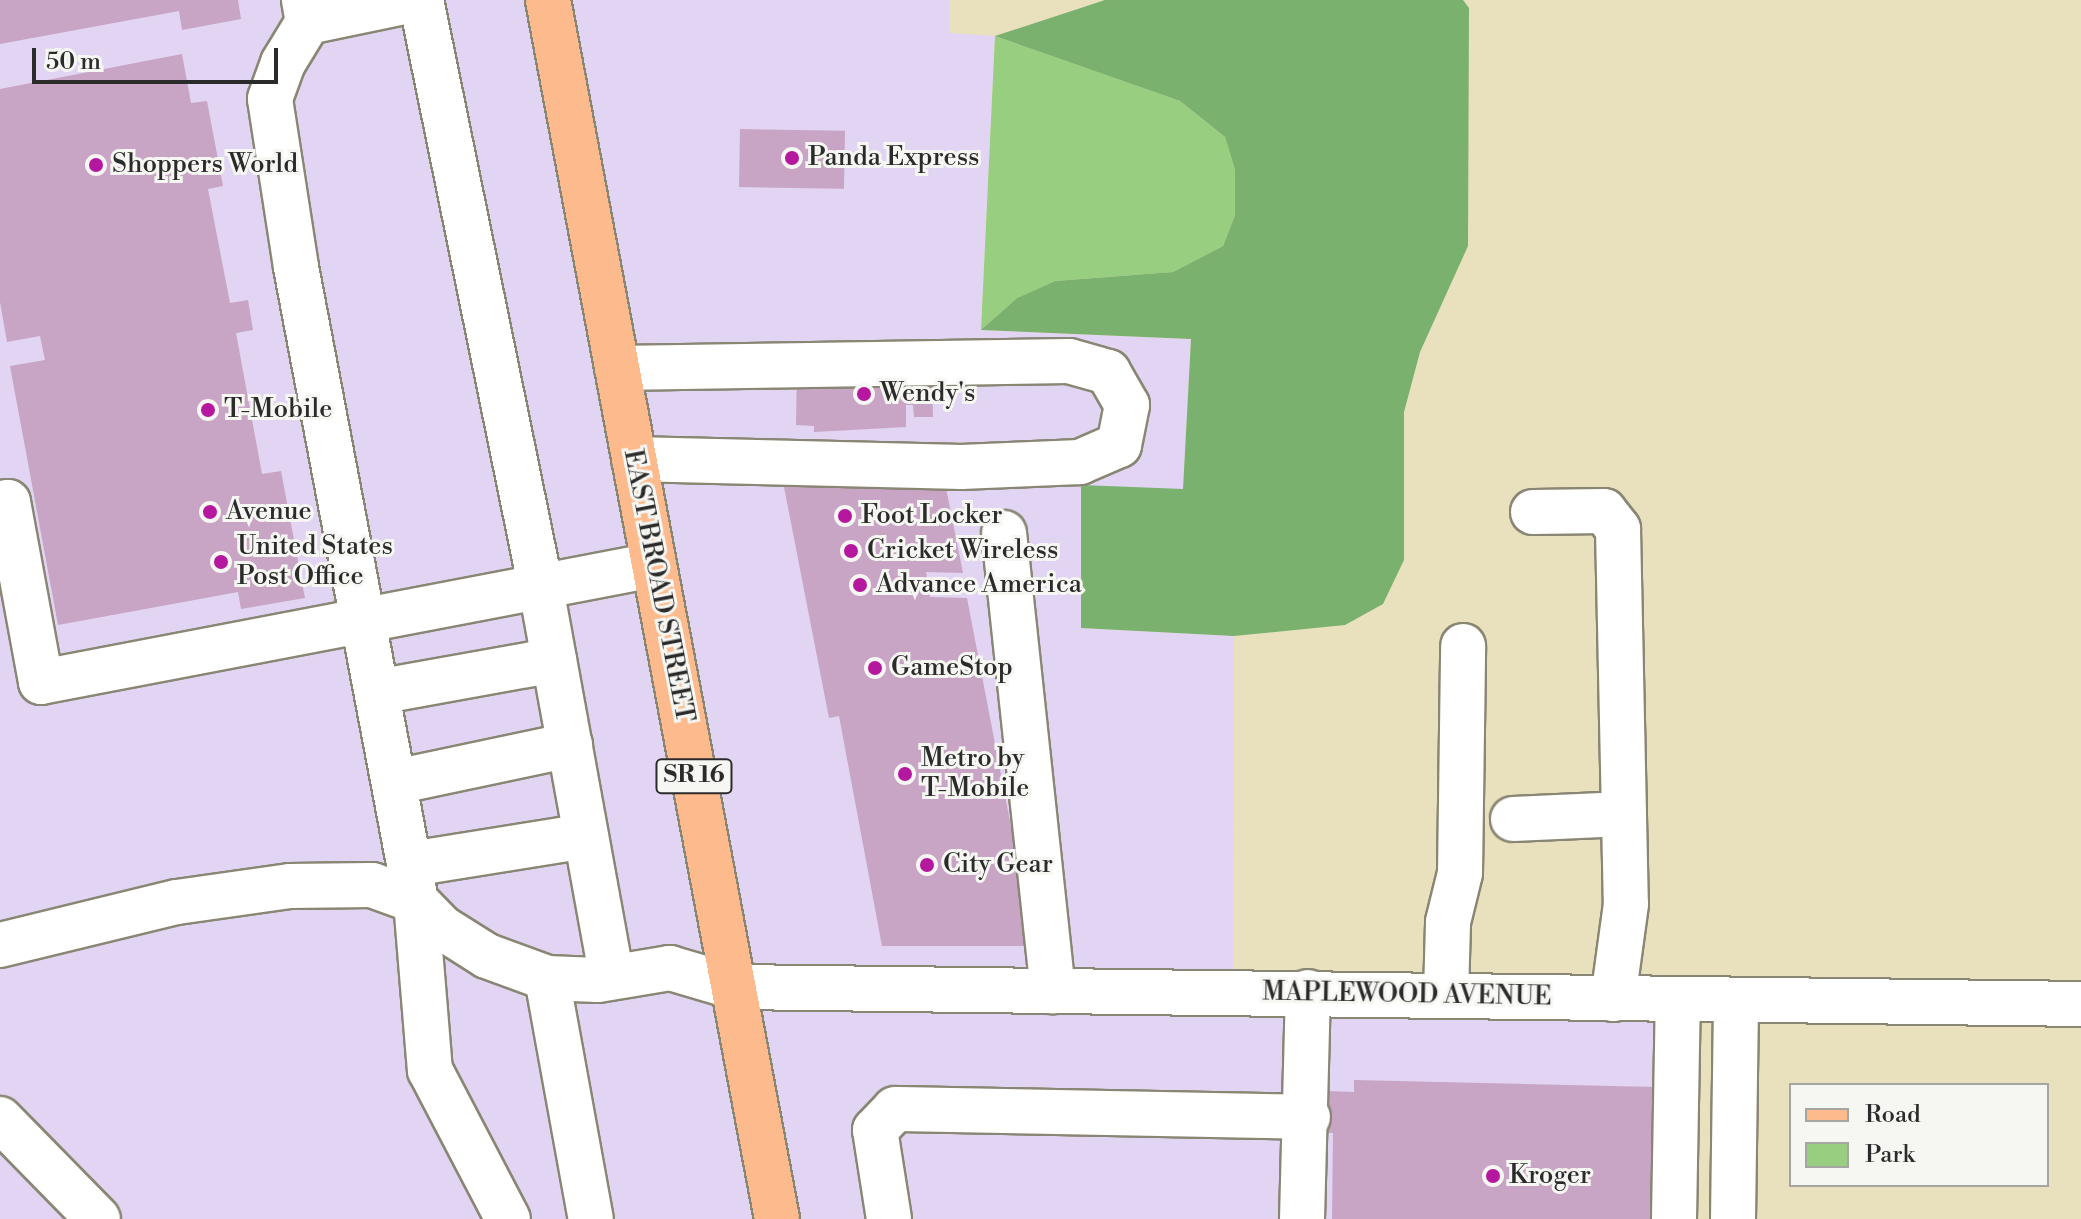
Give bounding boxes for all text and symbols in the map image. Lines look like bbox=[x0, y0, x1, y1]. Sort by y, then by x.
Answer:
scale bar bbox=[36, 32, 282, 82]
text: 50 m bbox=[46, 47, 101, 77]
place label: Panda Express bbox=[808, 142, 979, 174]
place label: Shoppers World bbox=[112, 149, 298, 181]
marker: Panda Express bbox=[783, 149, 801, 167]
marker: Shoppers World bbox=[87, 156, 105, 174]
place label: Wendy's bbox=[880, 378, 975, 410]
marker: Wendy's bbox=[855, 385, 873, 403]
place label: T-Mobile bbox=[224, 394, 332, 426]
marker: T-Mobile bbox=[199, 401, 217, 419]
street label: EAST BROAD STREET bbox=[616, 447, 700, 725]
place label: Avenue bbox=[226, 496, 312, 528]
place label: Foot Locker bbox=[861, 500, 1002, 532]
marker: Avenue bbox=[201, 503, 219, 521]
marker: Foot Locker bbox=[836, 507, 854, 525]
place label: United States Post Office bbox=[237, 531, 393, 592]
place label: Cricket Wireless bbox=[867, 535, 1058, 567]
marker: Cricket Wireless bbox=[842, 542, 860, 560]
marker: United States Post Office bbox=[212, 553, 230, 571]
place label: Advance America bbox=[876, 569, 1082, 601]
marker: Advance America bbox=[851, 576, 869, 594]
place label: GameStop bbox=[891, 652, 1013, 684]
marker: GameStop bbox=[866, 659, 884, 677]
place label: Metro by T-Mobile bbox=[921, 743, 1029, 804]
road number: SR 16 bbox=[654, 756, 734, 796]
marker: Metro by T-Mobile bbox=[896, 765, 914, 783]
place label: City Gear bbox=[943, 849, 1053, 881]
marker: City Gear bbox=[918, 856, 936, 874]
street label: MAPLEWOOD AVENUE bbox=[1262, 977, 1552, 1013]
legend bbox=[1789, 1083, 2049, 1187]
text: Road bbox=[1865, 1100, 1921, 1130]
text: Park bbox=[1865, 1140, 1915, 1170]
place label: Kroger bbox=[1509, 1160, 1591, 1192]
marker: Kroger bbox=[1484, 1167, 1502, 1185]

